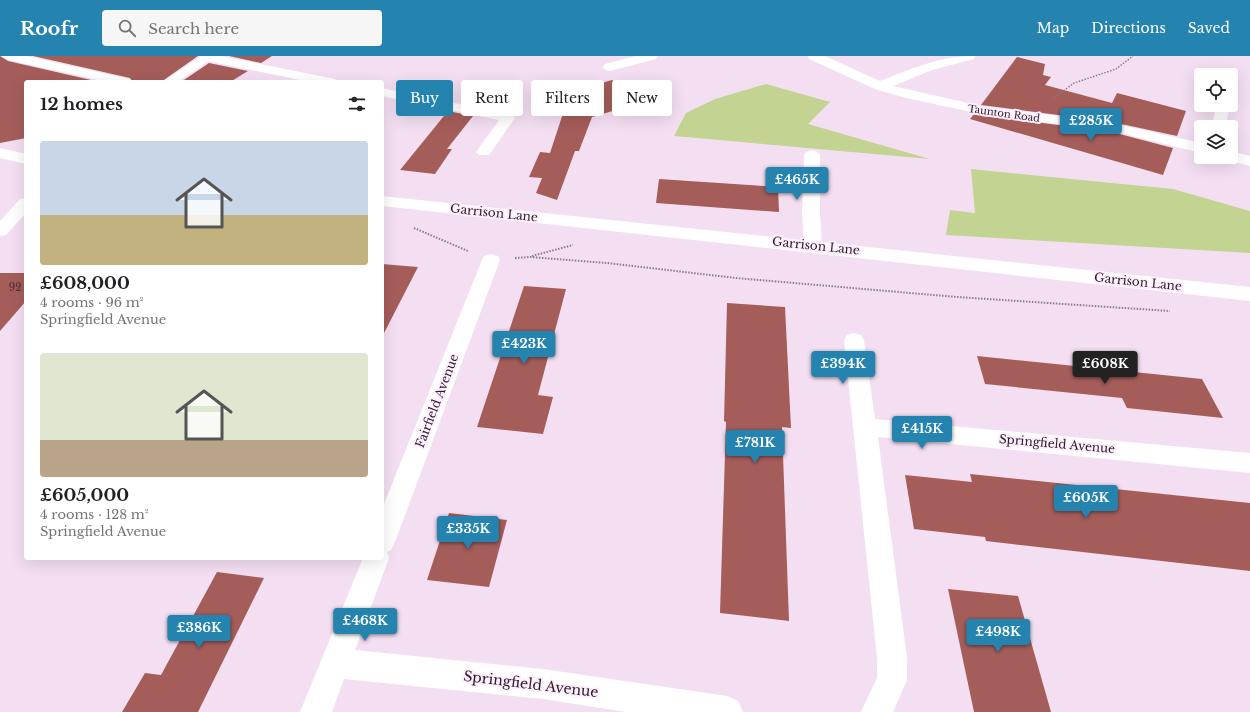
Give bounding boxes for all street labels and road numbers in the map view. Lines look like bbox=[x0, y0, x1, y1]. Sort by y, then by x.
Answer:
street label: Taunton Road bbox=[967, 102, 1041, 125]
street label: Garrison Lane bbox=[449, 200, 539, 225]
street label: Garrison Lane bbox=[771, 233, 861, 258]
street label: Garrison Lane bbox=[1093, 269, 1183, 294]
street label: Fairfield Avenue bbox=[412, 352, 461, 450]
street label: Springfield Avenue bbox=[998, 431, 1116, 456]
street label: Springfield Avenue bbox=[462, 667, 600, 701]

